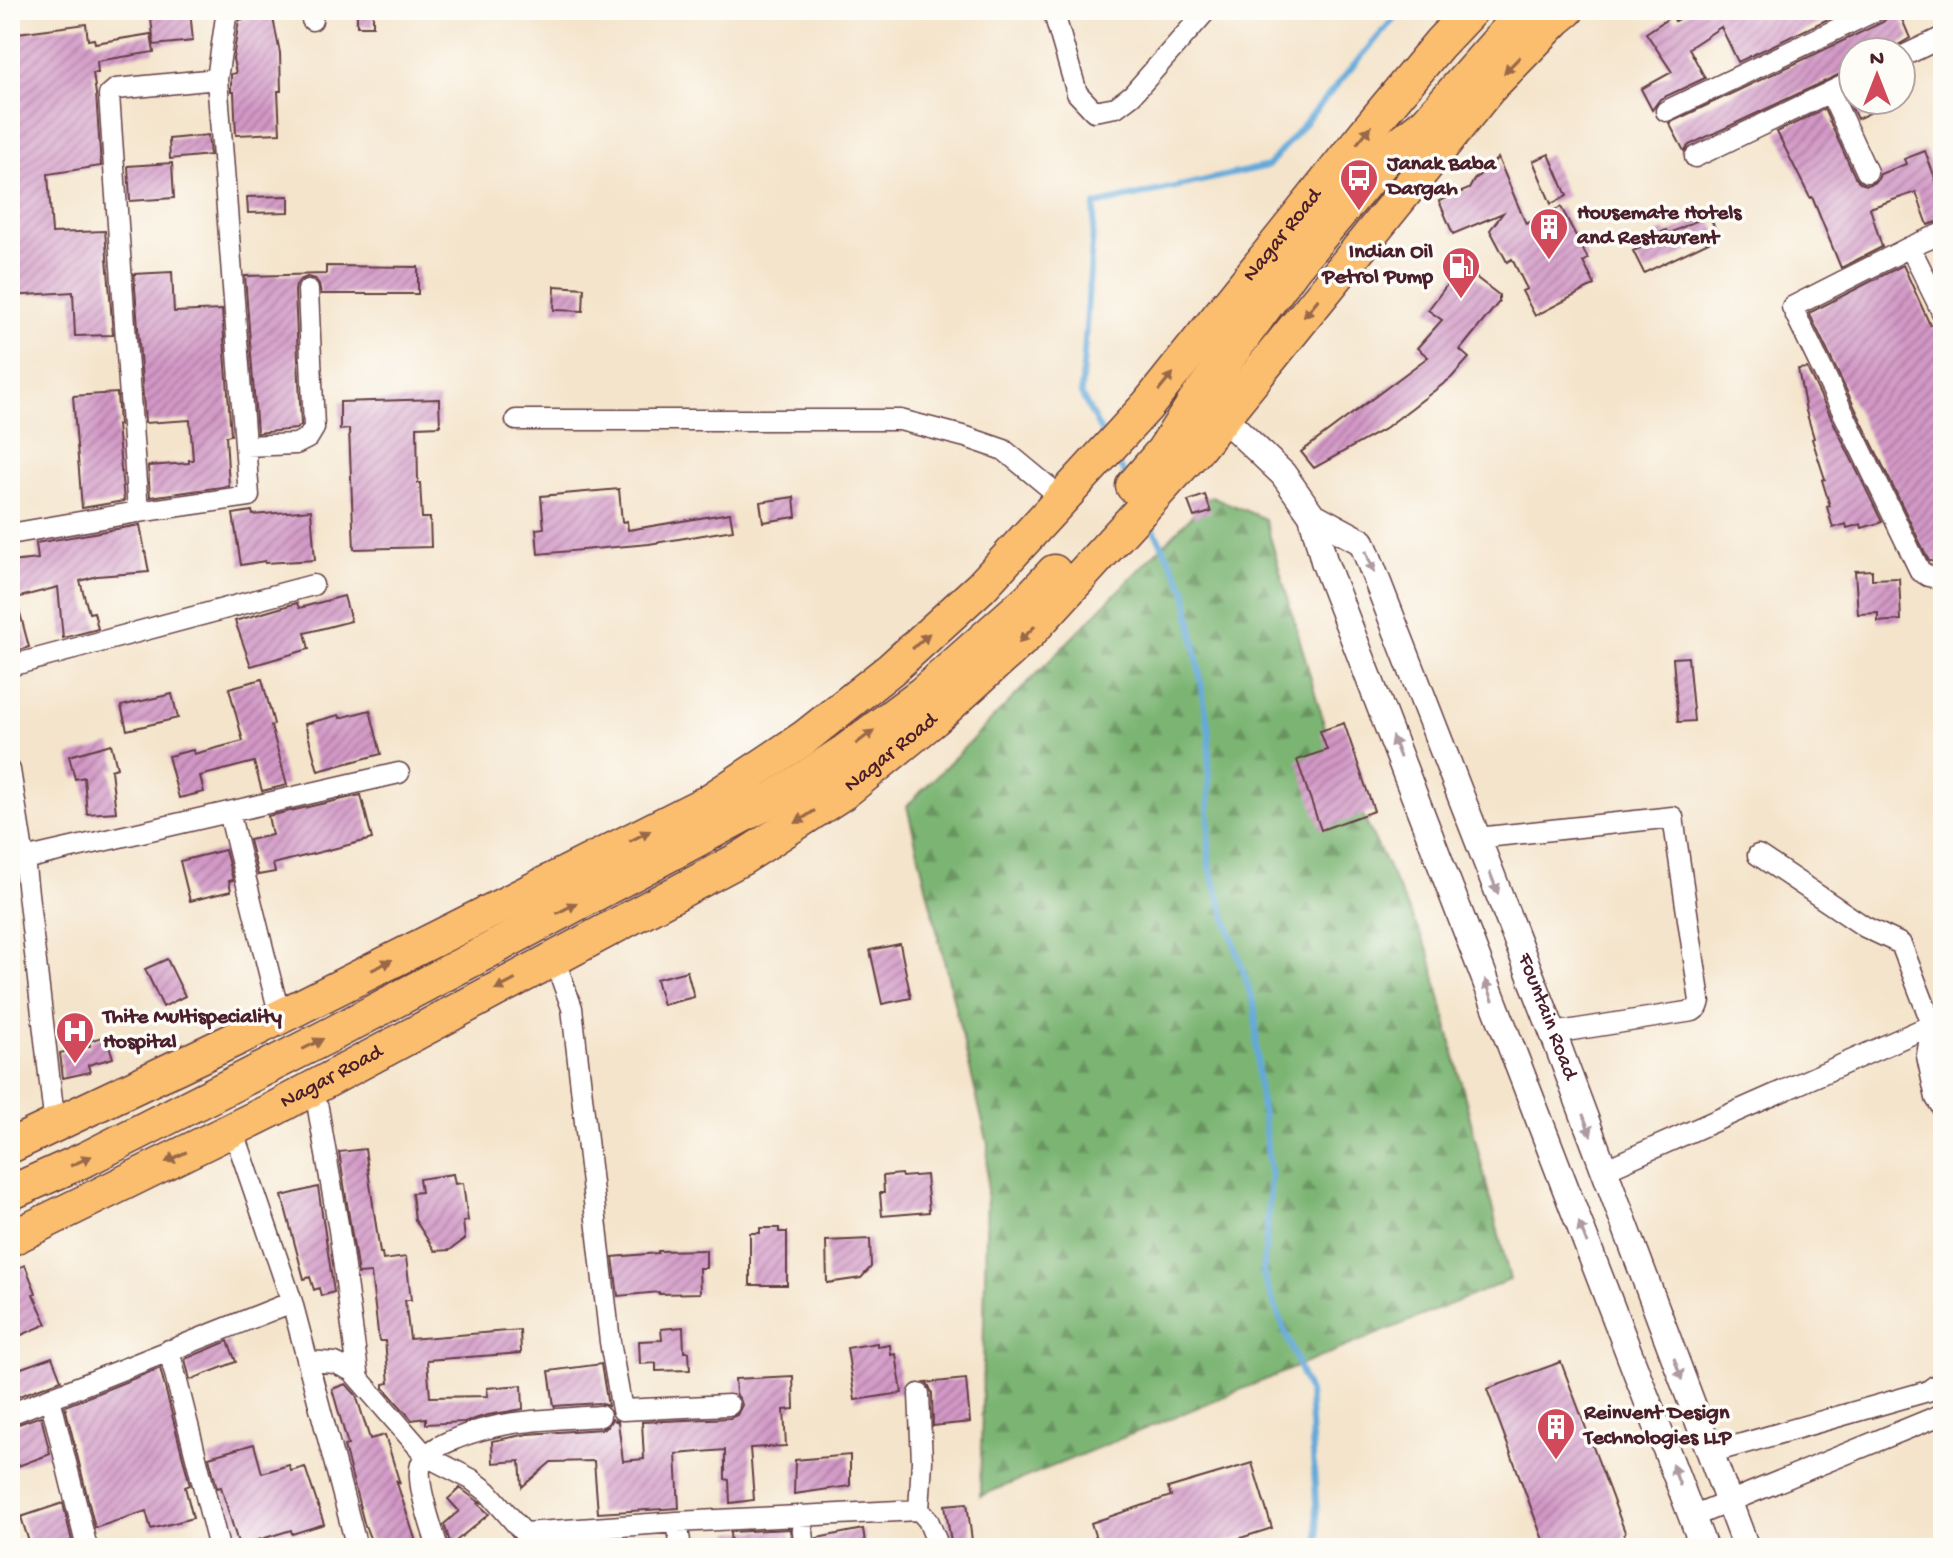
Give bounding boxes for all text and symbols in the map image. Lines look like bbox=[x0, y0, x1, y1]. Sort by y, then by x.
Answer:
north arrow bbox=[1837, 36, 1917, 116]
text: N bbox=[1870, 47, 1884, 73]
one-way arrow bbox=[1503, 55, 1521, 74]
one-way arrow bbox=[1355, 126, 1372, 146]
place label: Janak Baba Dargah bbox=[1385, 152, 1498, 203]
bus stop icon: Janak Baba Dargah bbox=[1338, 157, 1380, 212]
street label: Nagar Road bbox=[1238, 182, 1330, 288]
place label: Housemate Hotels and Restaurent bbox=[1576, 201, 1743, 252]
building icon: Housemate Hotels and Restaurent bbox=[1528, 206, 1570, 261]
place label: Indian Oil Petrol Pump bbox=[1321, 240, 1433, 291]
fuel station icon: Indian Oil Petrol Pump bbox=[1440, 245, 1482, 300]
one-way arrow bbox=[1303, 298, 1319, 318]
one-way arrow bbox=[1158, 372, 1174, 392]
one-way arrow bbox=[1363, 550, 1376, 574]
one-way arrow bbox=[1018, 624, 1037, 643]
one-way arrow bbox=[912, 633, 931, 651]
street label: Nagar Road bbox=[840, 707, 945, 799]
one-way arrow bbox=[855, 729, 875, 745]
one-way arrow bbox=[1389, 735, 1402, 759]
one-way arrow bbox=[794, 809, 816, 824]
one-way arrow bbox=[628, 829, 651, 843]
one-way arrow bbox=[1488, 871, 1501, 895]
one-way arrow bbox=[556, 902, 579, 915]
street label: Fountain Road bbox=[1510, 949, 1583, 1085]
one-way arrow bbox=[371, 959, 394, 972]
one-way arrow bbox=[1482, 978, 1495, 1002]
one-way arrow bbox=[494, 979, 517, 992]
place label: Thite Multispeciality Hospital bbox=[101, 1005, 282, 1056]
hospital icon: Thite Multispeciality Hospital bbox=[54, 1010, 96, 1065]
one-way arrow bbox=[302, 1037, 325, 1050]
street label: Nagar Road bbox=[276, 1039, 389, 1116]
one-way arrow bbox=[1581, 1114, 1594, 1138]
one-way arrow bbox=[164, 1150, 187, 1164]
one-way arrow bbox=[69, 1154, 93, 1168]
one-way arrow bbox=[1576, 1221, 1589, 1245]
one-way arrow bbox=[1672, 1357, 1685, 1381]
place label: Reinvent Design Technologies LLP bbox=[1582, 1401, 1732, 1452]
building icon: Reinvent Design Technologies LLP bbox=[1535, 1406, 1577, 1461]
one-way arrow bbox=[1669, 1463, 1682, 1487]

